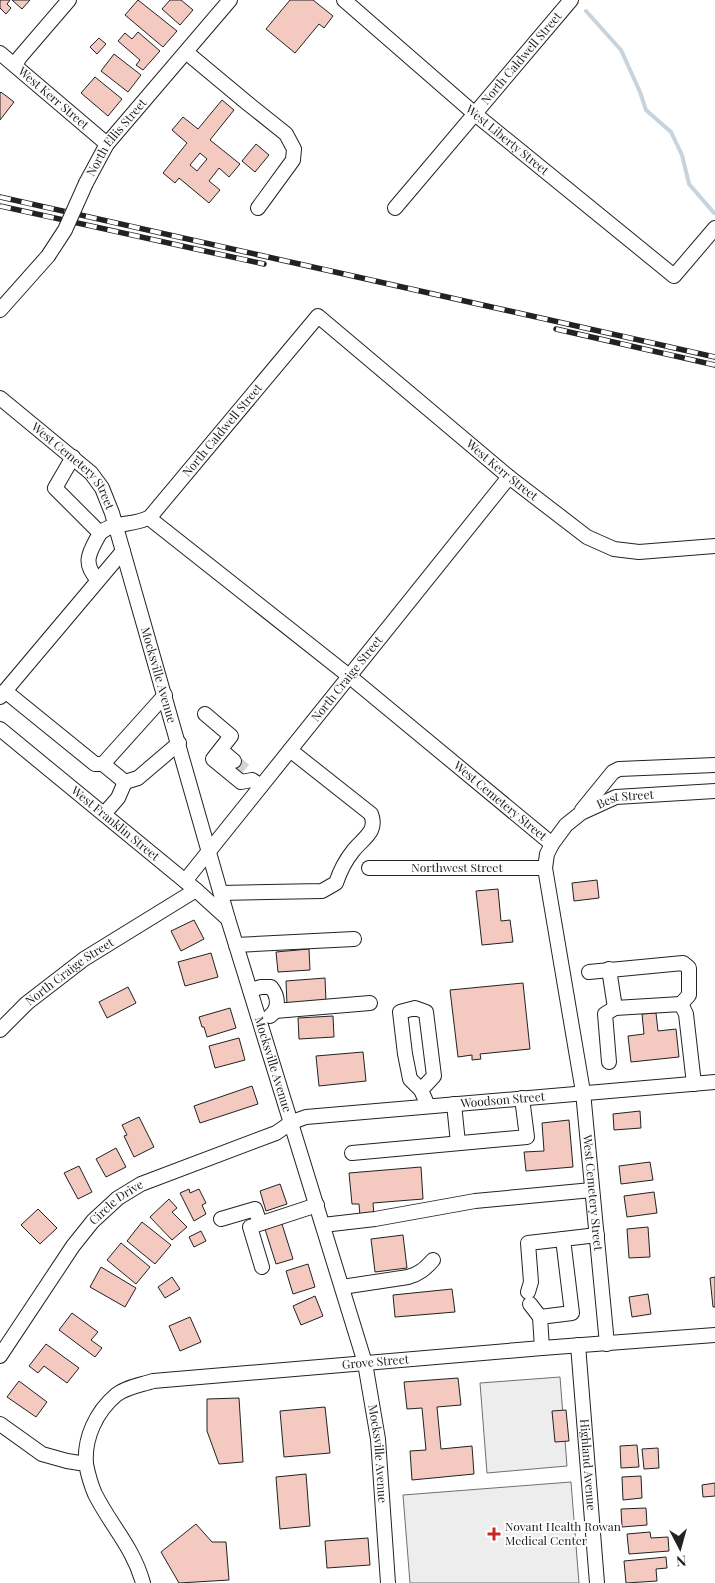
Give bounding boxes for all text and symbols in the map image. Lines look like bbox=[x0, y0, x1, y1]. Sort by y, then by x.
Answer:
street label: North Caldwell Street bbox=[477, 8, 565, 107]
street label: West Kerr Street bbox=[14, 62, 93, 133]
street label: North Ellis Street bbox=[82, 94, 150, 179]
street label: West Liberty Street bbox=[462, 100, 553, 178]
street label: North Caldwell Street bbox=[178, 379, 266, 479]
street label: West Cemetery Street bbox=[28, 418, 119, 512]
street label: West Kerr Street bbox=[463, 435, 542, 504]
street label: Mocksville Avenue bbox=[138, 625, 181, 725]
street label: North Craige Street bbox=[307, 632, 386, 724]
street label: West Cemetery Street bbox=[450, 756, 551, 844]
street label: West Franklin Street bbox=[68, 781, 164, 864]
street label: Best Street bbox=[594, 786, 655, 812]
street label: Northwest Street bbox=[411, 859, 503, 875]
street label: North Craige Street bbox=[22, 933, 117, 1008]
street label: Mocksville Avenue bbox=[252, 1015, 296, 1114]
street label: Woodson Street bbox=[459, 1088, 546, 1111]
street label: West Cemetery Street bbox=[580, 1133, 607, 1252]
street label: Circle Drive bbox=[85, 1176, 146, 1228]
street label: Grove Street bbox=[341, 1350, 410, 1372]
street label: Mocksville Avenue bbox=[365, 1403, 391, 1503]
street label: Highland Avenue bbox=[577, 1418, 600, 1511]
place label: Novant Health Rowan Medical Center bbox=[505, 1518, 621, 1548]
north arrow bbox=[655, 1523, 705, 1573]
marker: Novant Health Rowan Medical Center bbox=[487, 1527, 501, 1541]
text: N bbox=[675, 1551, 687, 1571]

